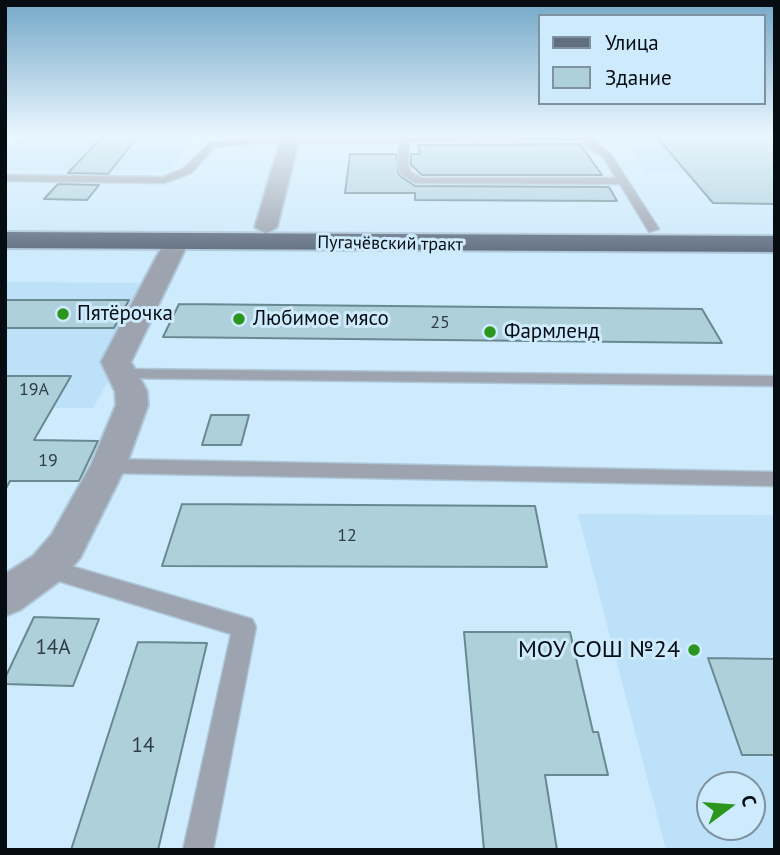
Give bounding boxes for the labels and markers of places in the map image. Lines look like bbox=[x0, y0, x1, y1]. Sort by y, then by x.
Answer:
place label: Пятёрочка bbox=[77, 301, 173, 327]
marker: Пятёрочка bbox=[55, 306, 71, 322]
place label: Любимое мясо bbox=[253, 306, 389, 332]
marker: Любимое мясо bbox=[231, 311, 247, 327]
place label: Фармленд bbox=[504, 319, 600, 345]
marker: Фармленд bbox=[482, 324, 498, 340]
place label: МОУ СОШ №24 bbox=[518, 636, 680, 664]
marker: МОУ СОШ №24 bbox=[686, 642, 702, 658]

